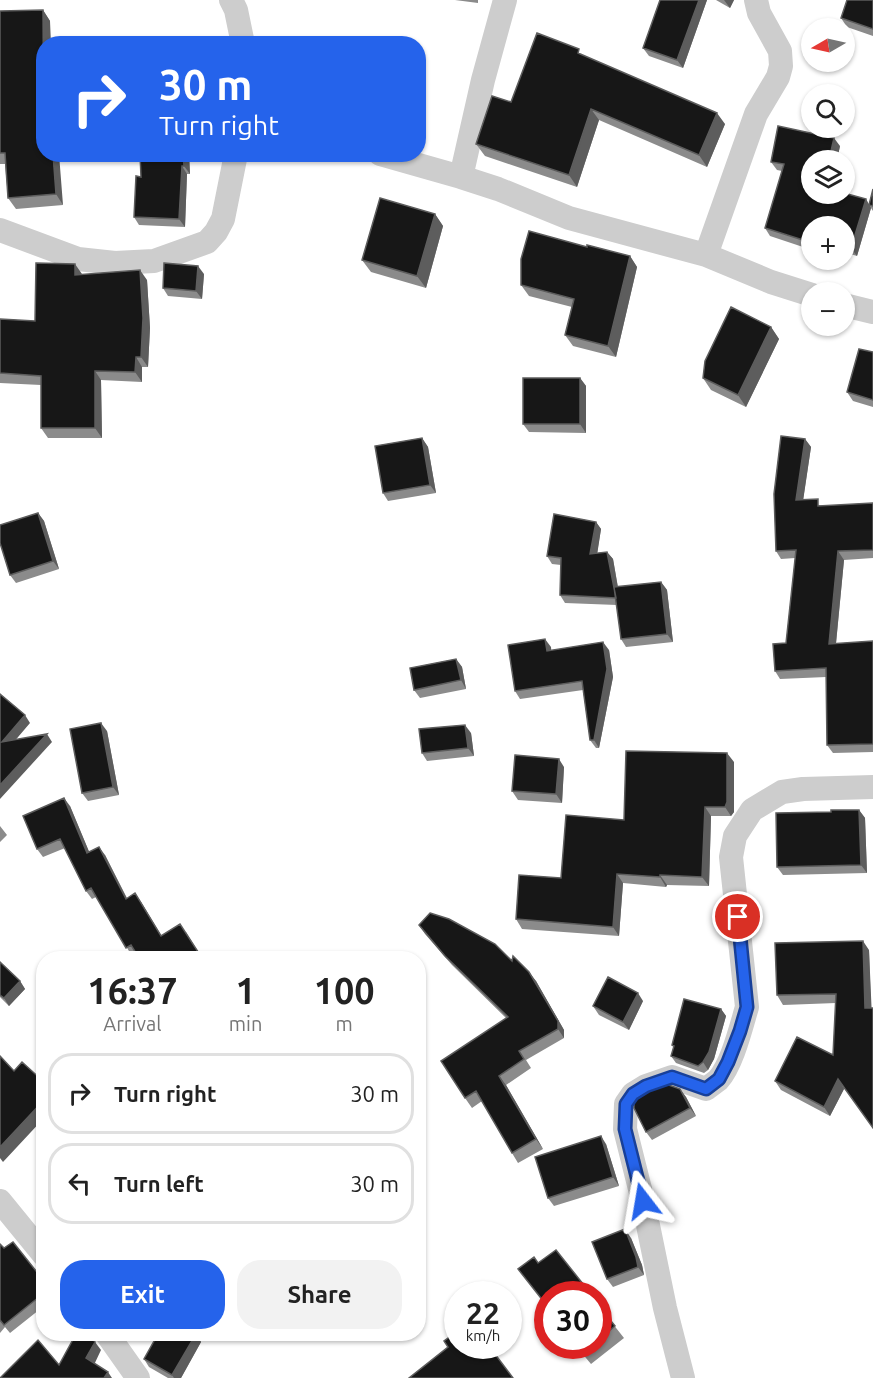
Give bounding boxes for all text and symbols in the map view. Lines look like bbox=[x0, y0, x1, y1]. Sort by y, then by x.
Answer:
north arrow bbox=[801, 18, 855, 72]
map controls bbox=[801, 18, 855, 336]
icon: right bbox=[60, 60, 138, 138]
text: 30 m bbox=[159, 61, 253, 108]
button: search bbox=[801, 84, 855, 138]
text: Turn right bbox=[159, 110, 279, 140]
button: layers bbox=[801, 150, 855, 204]
button: + bbox=[801, 216, 855, 270]
button: − bbox=[801, 282, 855, 336]
pin bbox=[712, 891, 763, 942]
icon: arrive bbox=[721, 900, 754, 933]
text: 16:37 bbox=[87, 970, 177, 1011]
text: 1 bbox=[235, 970, 256, 1011]
text: 100 bbox=[314, 970, 375, 1011]
text: Arrival bbox=[103, 1012, 162, 1035]
text: min bbox=[229, 1012, 262, 1035]
text: m bbox=[336, 1012, 353, 1035]
icon: right bbox=[63, 1077, 96, 1110]
text: Turn right bbox=[114, 1081, 216, 1106]
text: 30 m bbox=[350, 1081, 399, 1106]
icon: left bbox=[63, 1167, 96, 1200]
position arrow bbox=[611, 1169, 675, 1233]
text: Turn left bbox=[114, 1171, 204, 1196]
text: 30 m bbox=[350, 1171, 399, 1196]
button: Exit bbox=[60, 1260, 225, 1329]
button: Share bbox=[237, 1260, 402, 1329]
speed limit sign: 30 bbox=[534, 1281, 612, 1359]
text: 22 bbox=[466, 1296, 500, 1330]
text: km/h bbox=[466, 1327, 500, 1344]

